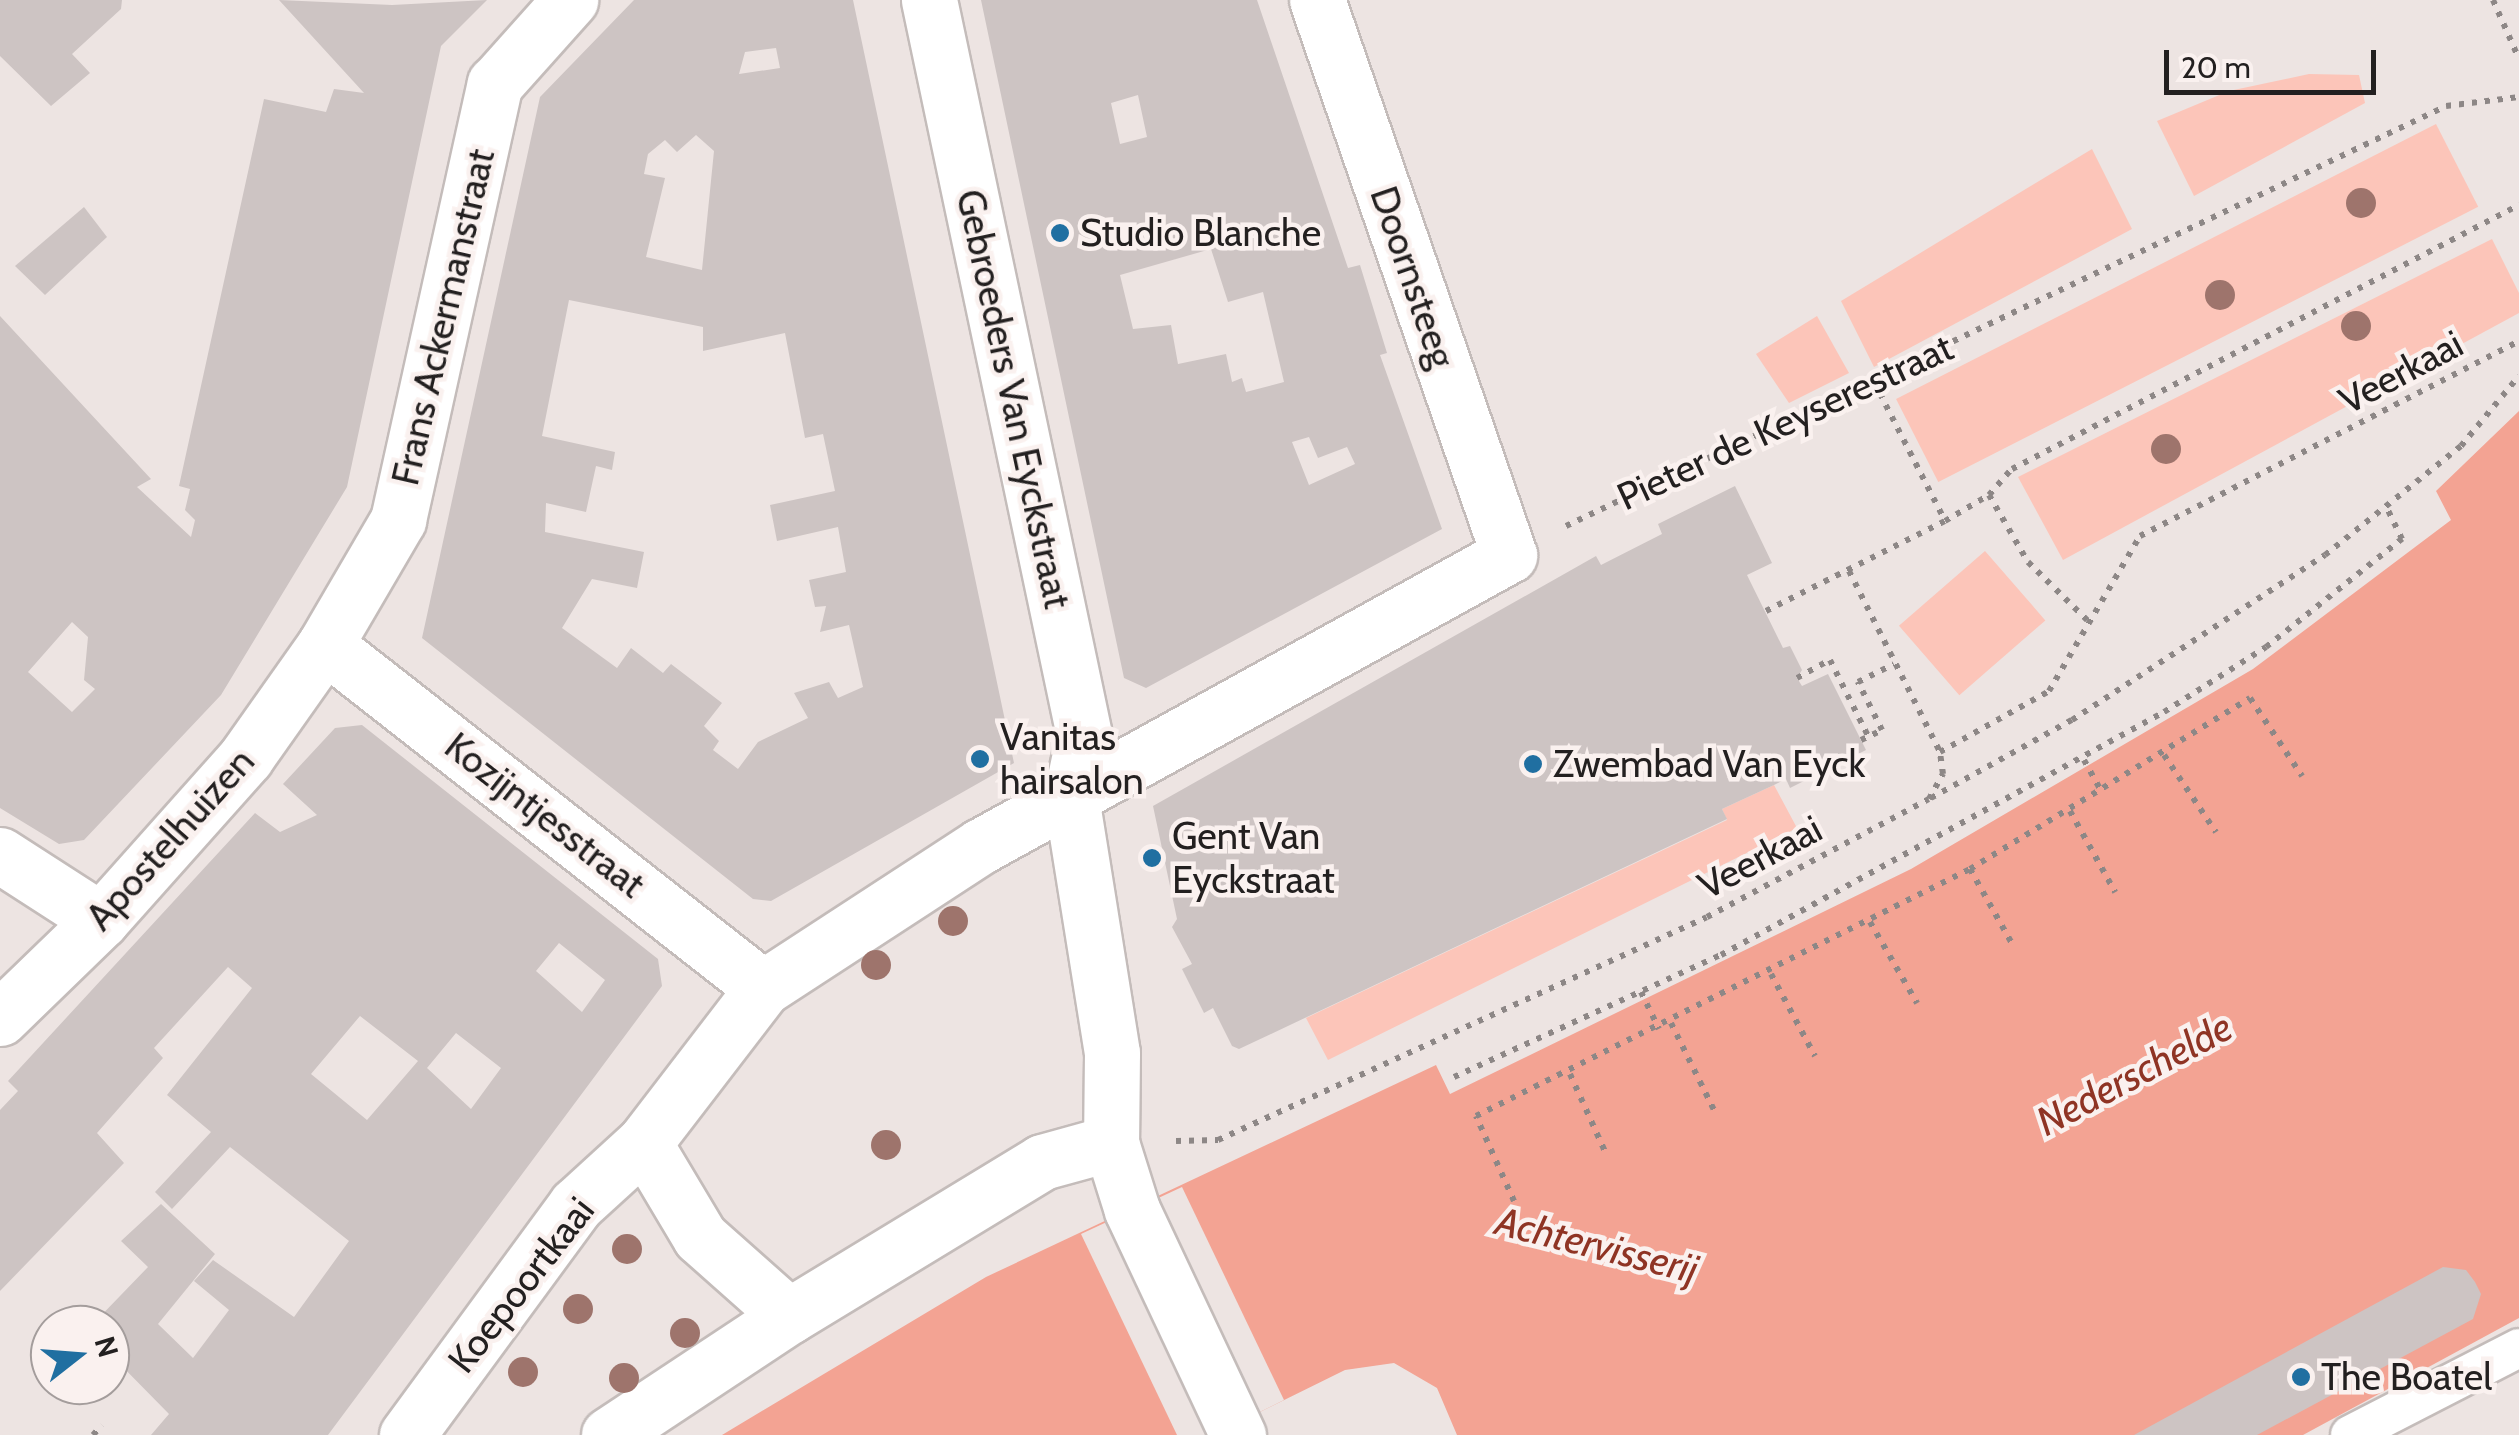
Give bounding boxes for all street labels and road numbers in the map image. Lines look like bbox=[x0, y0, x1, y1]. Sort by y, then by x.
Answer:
street label: Frans Ackermanstraat bbox=[382, 144, 504, 490]
street label: Doornsteeg bbox=[1361, 180, 1465, 374]
street label: Gebroeders Van Eyckstraat bbox=[947, 185, 1081, 613]
street label: Veerkaai bbox=[2331, 321, 2471, 423]
street label: Pieter de Keyserestraat bbox=[1610, 324, 1960, 520]
street label: Kozijntjesstraat bbox=[436, 723, 654, 907]
street label: Apostelhuizen bbox=[76, 739, 264, 939]
street label: Veerkaai bbox=[1690, 806, 1830, 908]
street label: Koepoortkaai bbox=[438, 1188, 604, 1382]

